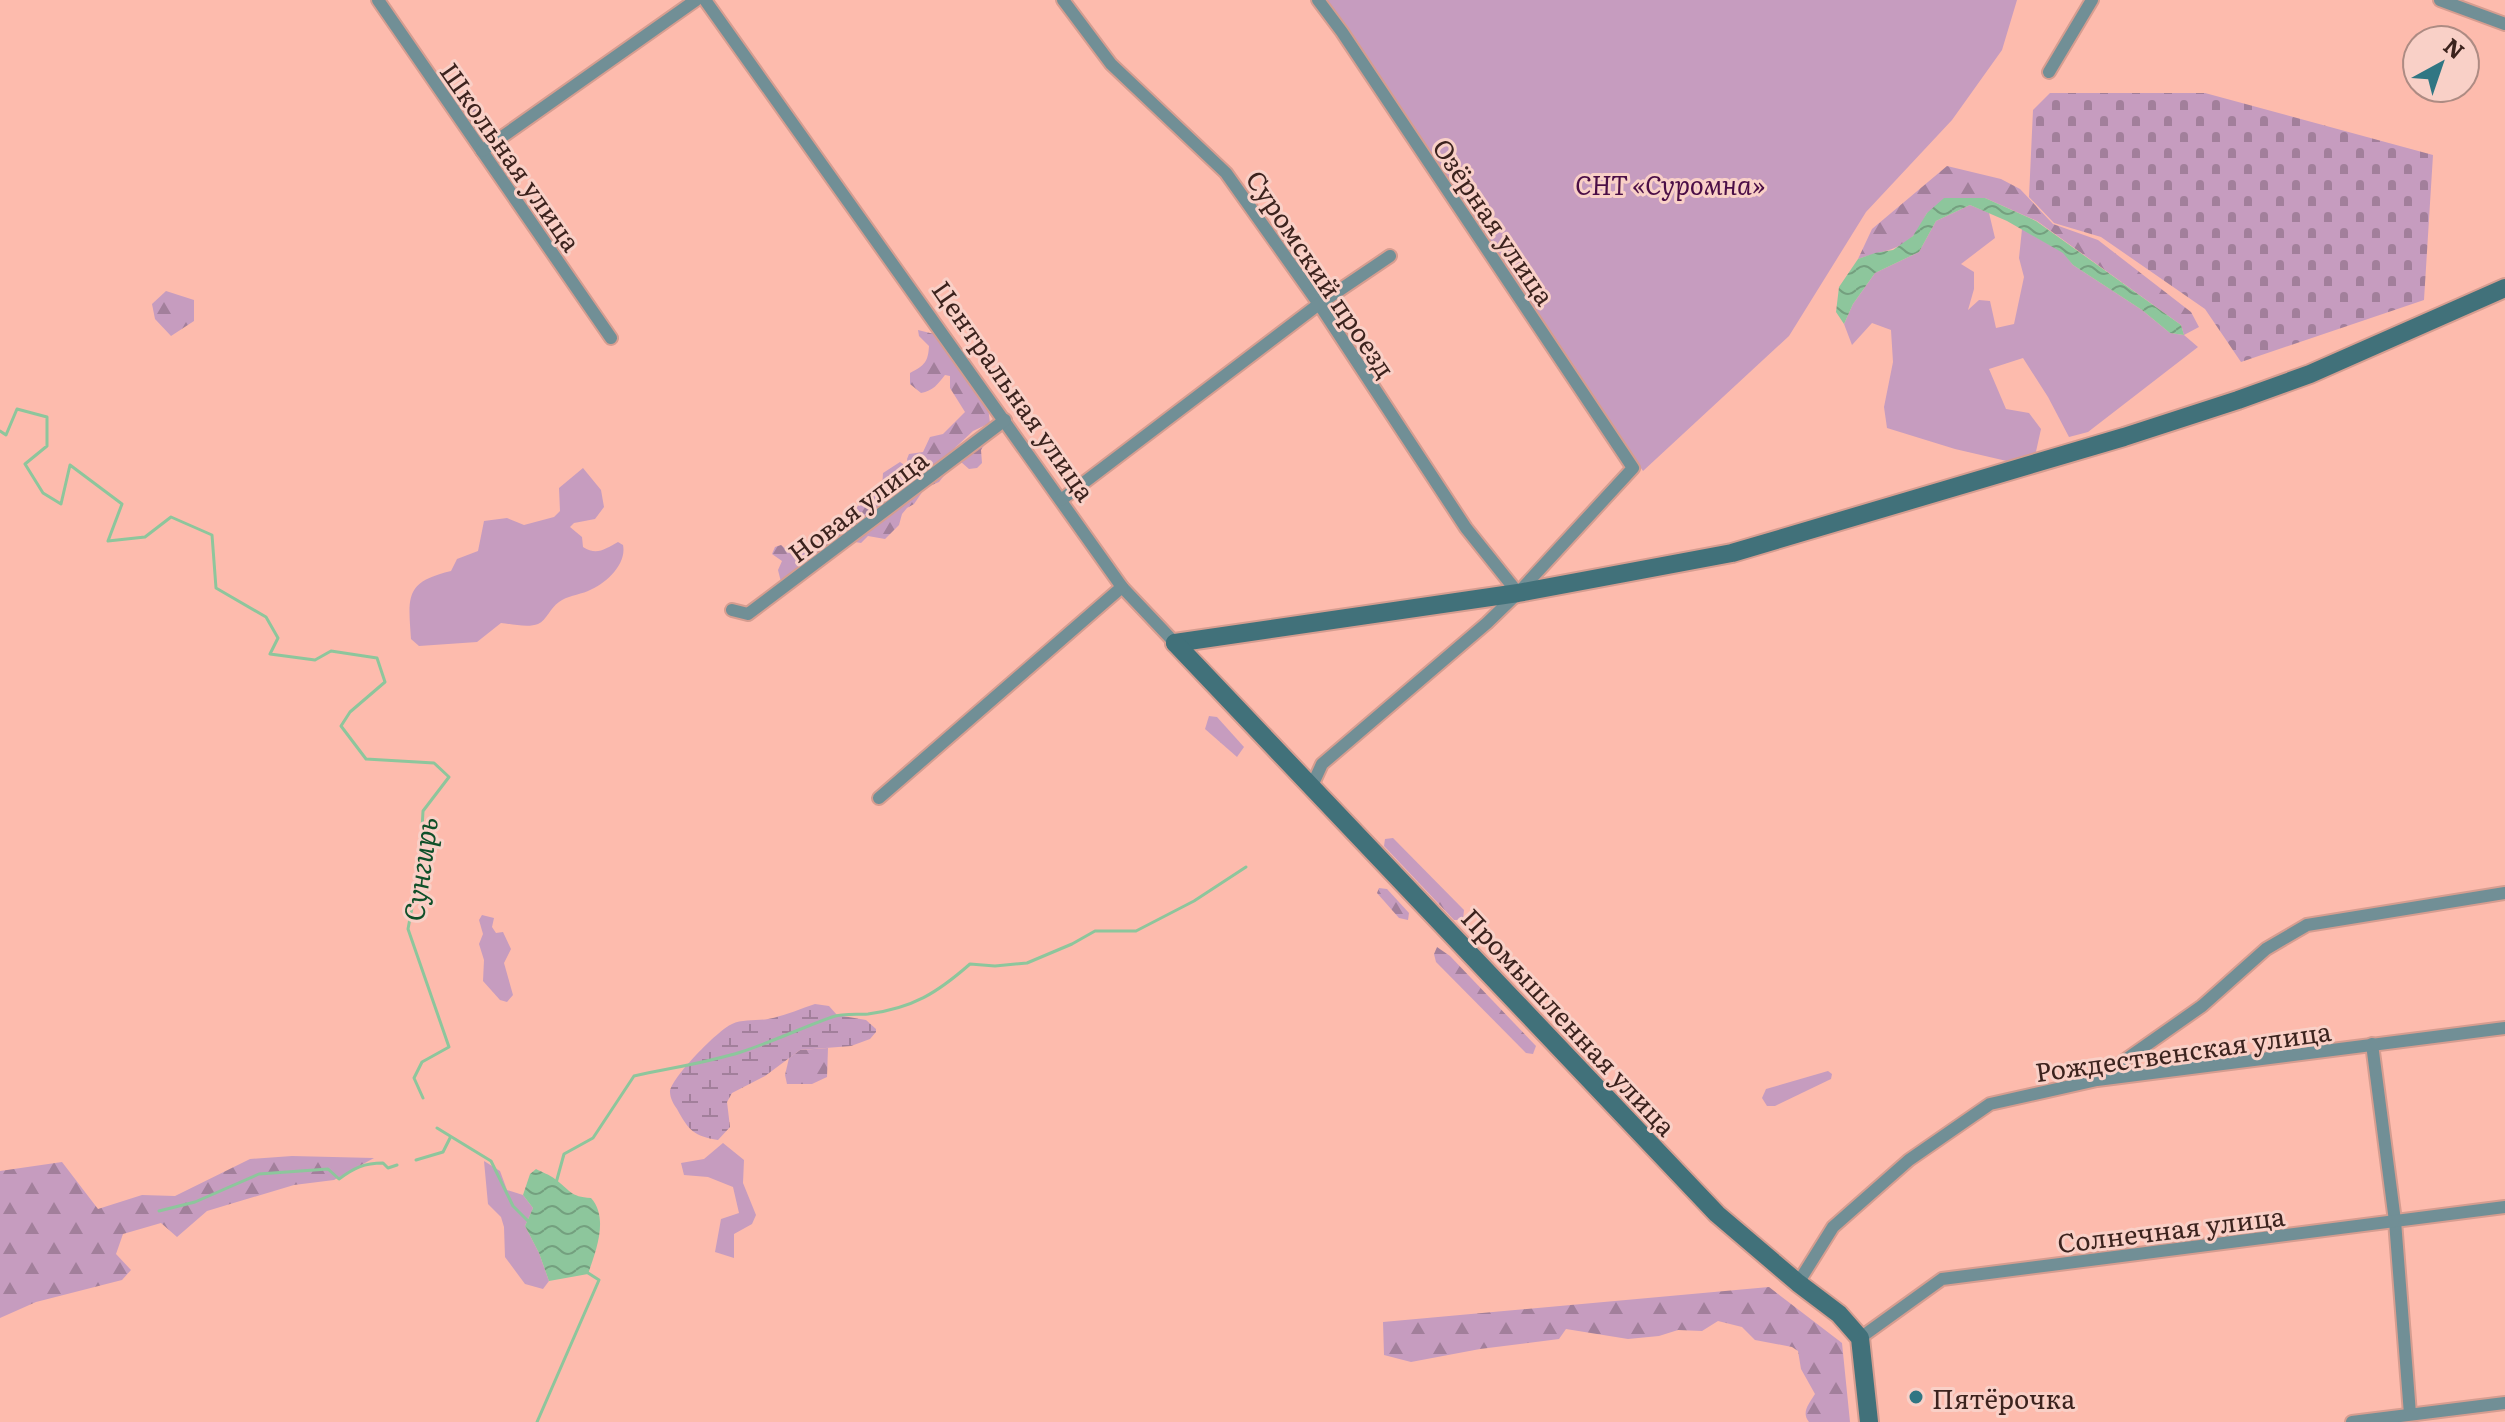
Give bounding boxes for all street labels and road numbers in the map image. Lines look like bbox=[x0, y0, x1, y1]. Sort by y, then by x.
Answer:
street label: Школьная улица bbox=[432, 53, 592, 259]
street label: Озёрная улица bbox=[1425, 130, 1565, 312]
street label: Суромский проезд bbox=[1238, 161, 1406, 385]
street label: Центральная улица bbox=[924, 272, 1106, 508]
street label: Новая улица bbox=[779, 439, 935, 571]
street label: Промышленная улица bbox=[1454, 898, 1686, 1144]
street label: Рождественская улица bbox=[2032, 1010, 2334, 1090]
street label: Солнечная улица bbox=[2055, 1195, 2287, 1261]

